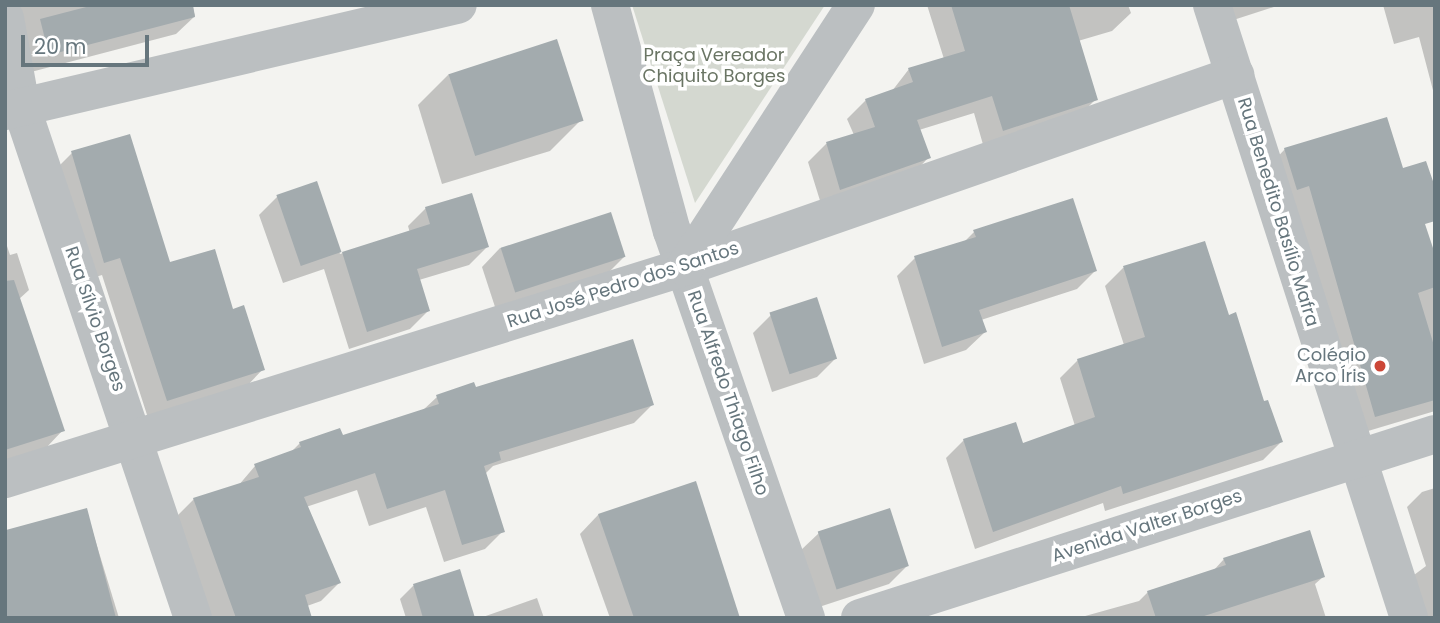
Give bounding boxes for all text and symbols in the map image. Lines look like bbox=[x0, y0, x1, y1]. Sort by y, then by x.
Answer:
scale bar bbox=[24, 21, 152, 65]
text: 20 m bbox=[34, 32, 87, 61]
park label: Praça Vereador Chiquito Borges bbox=[643, 45, 785, 88]
street label: Rua Benedito Basílio Mafra bbox=[1233, 95, 1323, 329]
street label: Rua José Pedro dos Santos bbox=[504, 237, 742, 333]
street label: Rua Sílvio Borges bbox=[60, 244, 130, 394]
street label: Rua Alfredo Thiago Filho bbox=[683, 288, 773, 498]
place label: Colégio Arco Íris bbox=[1295, 345, 1366, 388]
marker: Colégio Arco Íris bbox=[1372, 358, 1388, 374]
street label: Avenida Valter Borges bbox=[1049, 485, 1245, 567]

